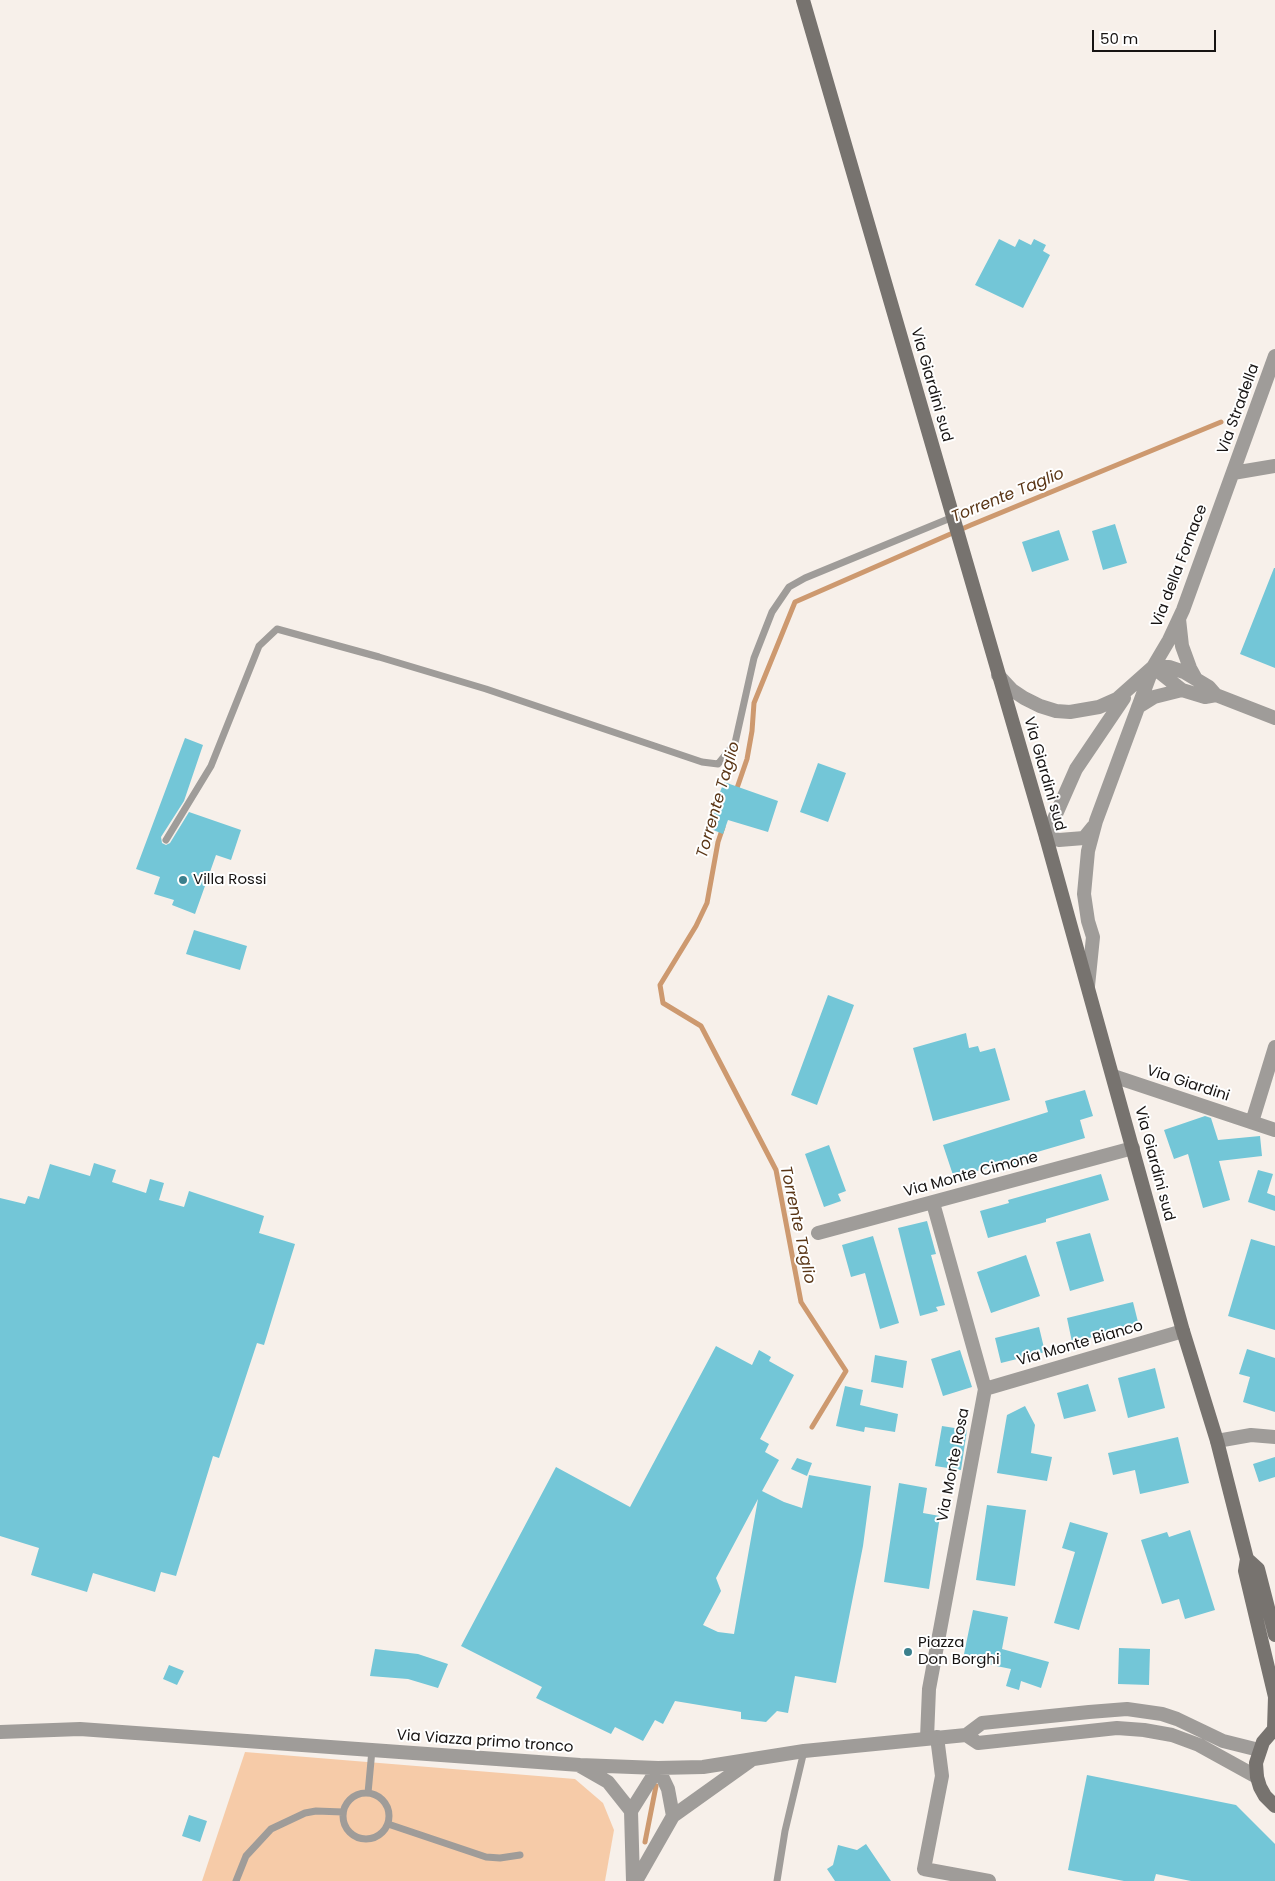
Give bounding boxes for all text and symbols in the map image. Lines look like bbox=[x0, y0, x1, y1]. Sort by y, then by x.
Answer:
scale bar bbox=[1095, 20, 1219, 52]
text: 50 m bbox=[1100, 28, 1138, 49]
street label: Via Giardini sud bbox=[906, 326, 956, 444]
street label: Via Stradella bbox=[1214, 361, 1264, 457]
water label: Torrente Taglio bbox=[949, 465, 1067, 527]
street label: Via della Fornace bbox=[1148, 502, 1212, 630]
street label: Via Giardini sud bbox=[1019, 715, 1069, 833]
water label: Torrente Taglio bbox=[693, 740, 745, 860]
place label: Villa Rossi bbox=[193, 871, 266, 889]
marker: Villa Rossi bbox=[177, 874, 189, 886]
street label: Via Giardini bbox=[1144, 1062, 1232, 1106]
street label: Via Giardini sud bbox=[1130, 1105, 1178, 1223]
street label: Via Monte Cimone bbox=[902, 1148, 1040, 1202]
water label: Torrente Taglio bbox=[775, 1164, 819, 1286]
street label: Via Monte Bianco bbox=[1015, 1317, 1145, 1371]
street label: Via Monte Rosa bbox=[934, 1407, 974, 1523]
place label: Piazza Don Borghi bbox=[918, 1634, 1000, 1669]
marker: Piazza Don Borghi bbox=[902, 1646, 914, 1658]
street label: Via Viazza primo tronco bbox=[396, 1727, 574, 1757]

